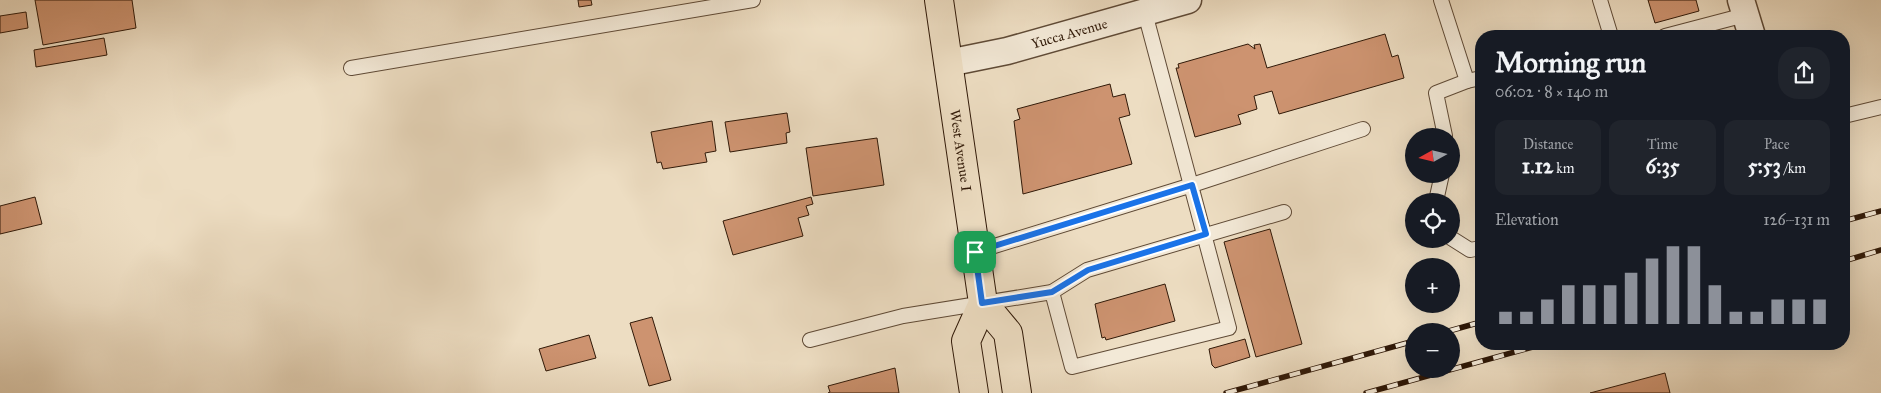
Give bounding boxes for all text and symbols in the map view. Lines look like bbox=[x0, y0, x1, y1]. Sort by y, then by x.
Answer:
street label: Yucca Avenue bbox=[1030, 15, 1110, 53]
text: Morning run bbox=[1495, 45, 1646, 80]
button: share bbox=[1778, 47, 1830, 99]
text: 06:02 · 8 × 140 m bbox=[1495, 82, 1608, 101]
street label: West Avenue I bbox=[946, 108, 975, 193]
north arrow bbox=[1405, 128, 1460, 182]
map controls bbox=[1405, 128, 1460, 378]
text: Distance bbox=[1523, 136, 1573, 153]
text: Time bbox=[1647, 136, 1678, 153]
text: Pace bbox=[1764, 136, 1790, 153]
text: 1.12 bbox=[1522, 153, 1553, 179]
text: 6:35 bbox=[1645, 153, 1680, 179]
text: 5:53 bbox=[1748, 153, 1781, 179]
text: km bbox=[1553, 160, 1574, 177]
text: /km bbox=[1781, 160, 1806, 177]
button: locate bbox=[1405, 193, 1460, 248]
text: Elevation bbox=[1495, 210, 1559, 229]
text: 126–131 m bbox=[1763, 210, 1830, 229]
pin bbox=[954, 231, 996, 273]
icon: arrive bbox=[961, 238, 989, 266]
button: + bbox=[1405, 258, 1460, 313]
button: − bbox=[1405, 323, 1460, 378]

